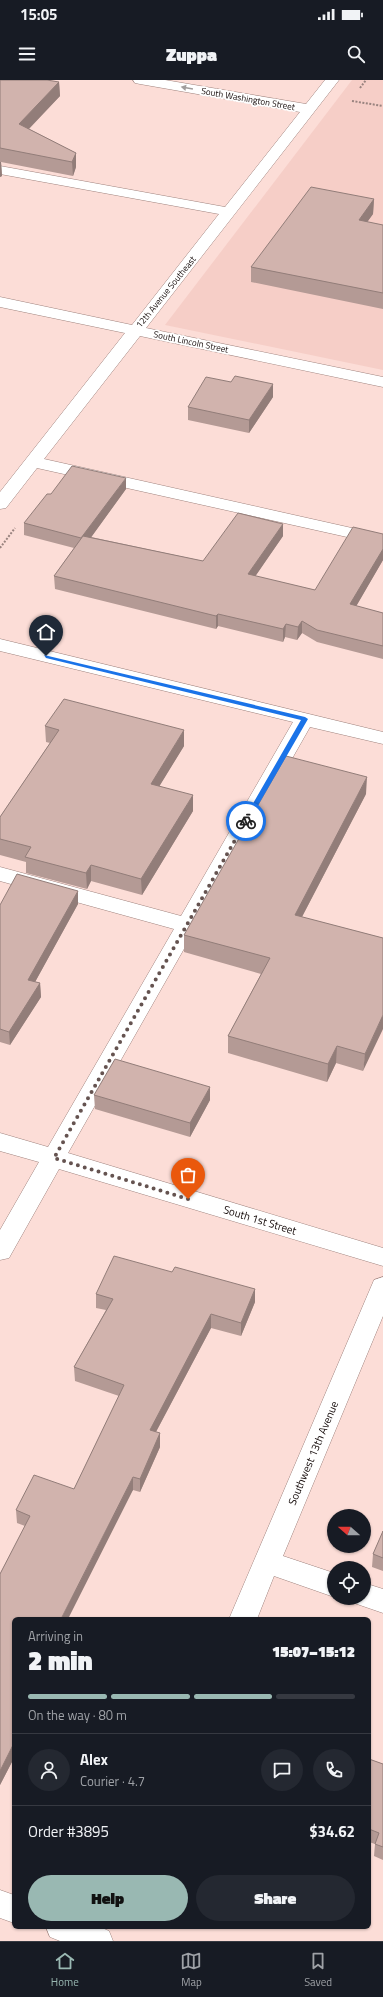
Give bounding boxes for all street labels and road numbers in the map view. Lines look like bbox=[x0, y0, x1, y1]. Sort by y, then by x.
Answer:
street label: South Washington Street bbox=[200, 84, 297, 113]
street label: 12th Avenue Southeast bbox=[133, 252, 199, 330]
street label: South Lincoln Street bbox=[152, 327, 231, 356]
street label: South 1st Street bbox=[221, 1201, 299, 1239]
street label: Southwest 13th Avenue bbox=[284, 1398, 342, 1507]

